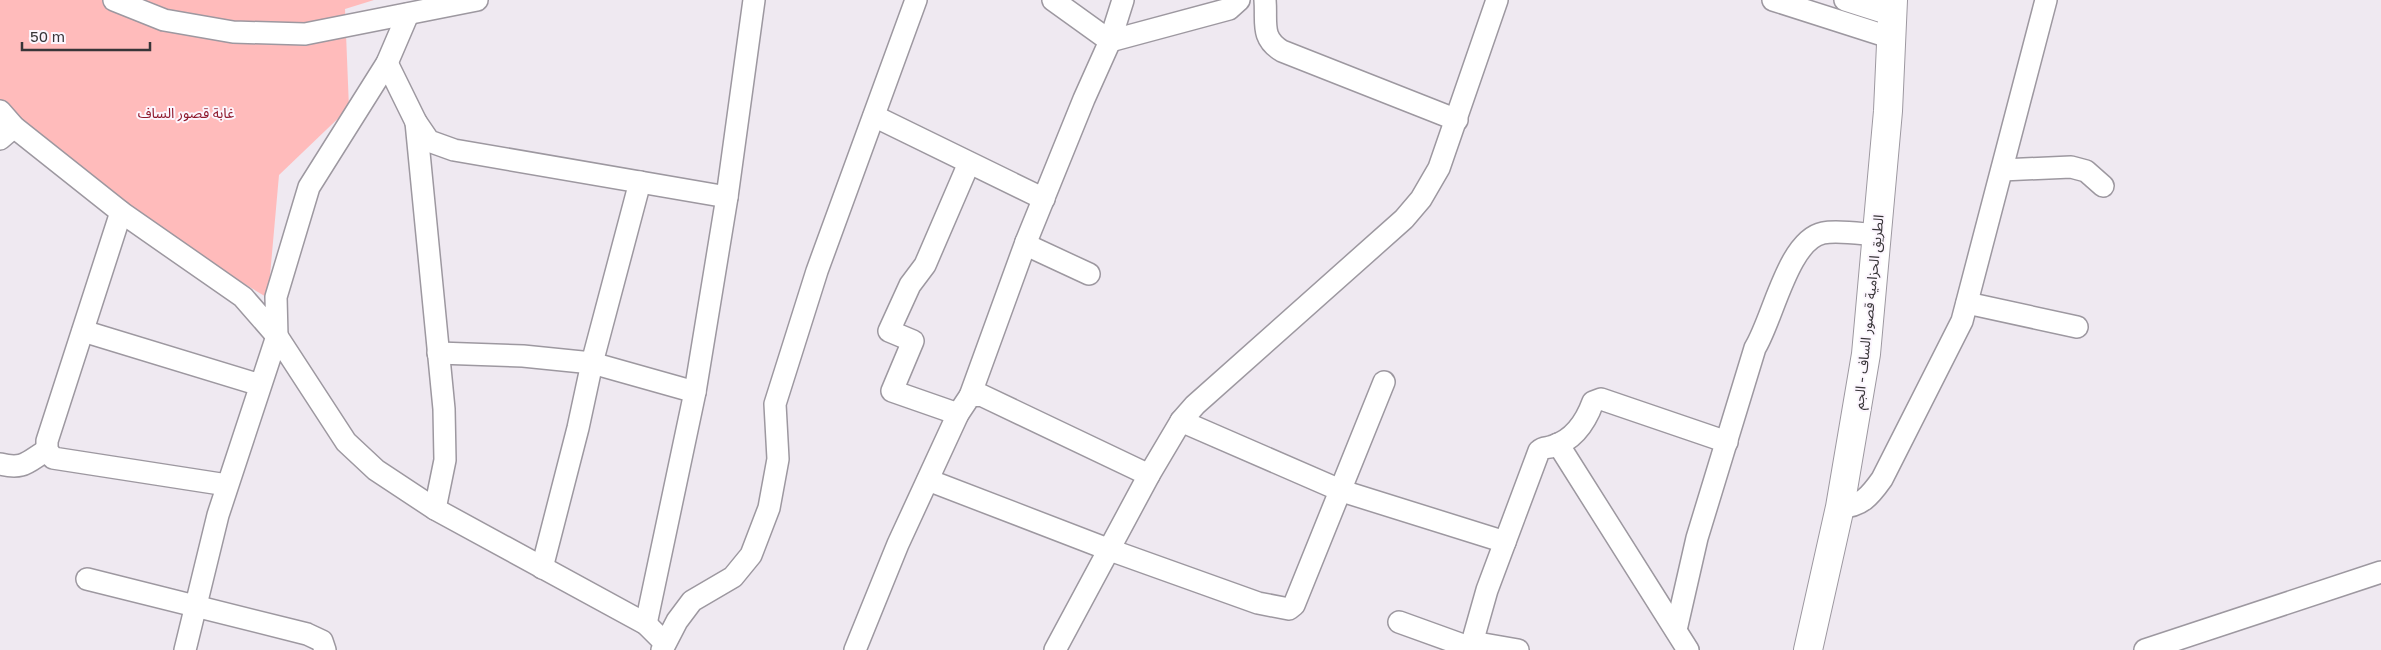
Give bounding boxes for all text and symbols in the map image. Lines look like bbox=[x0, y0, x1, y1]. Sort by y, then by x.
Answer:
scale bar bbox=[22, 20, 150, 52]
text: 50 m bbox=[30, 27, 65, 45]
park label: غابة قصور الساف bbox=[138, 104, 234, 122]
street label: الطريق الحزامية قصور الساف - الجم bbox=[1849, 214, 1890, 411]

